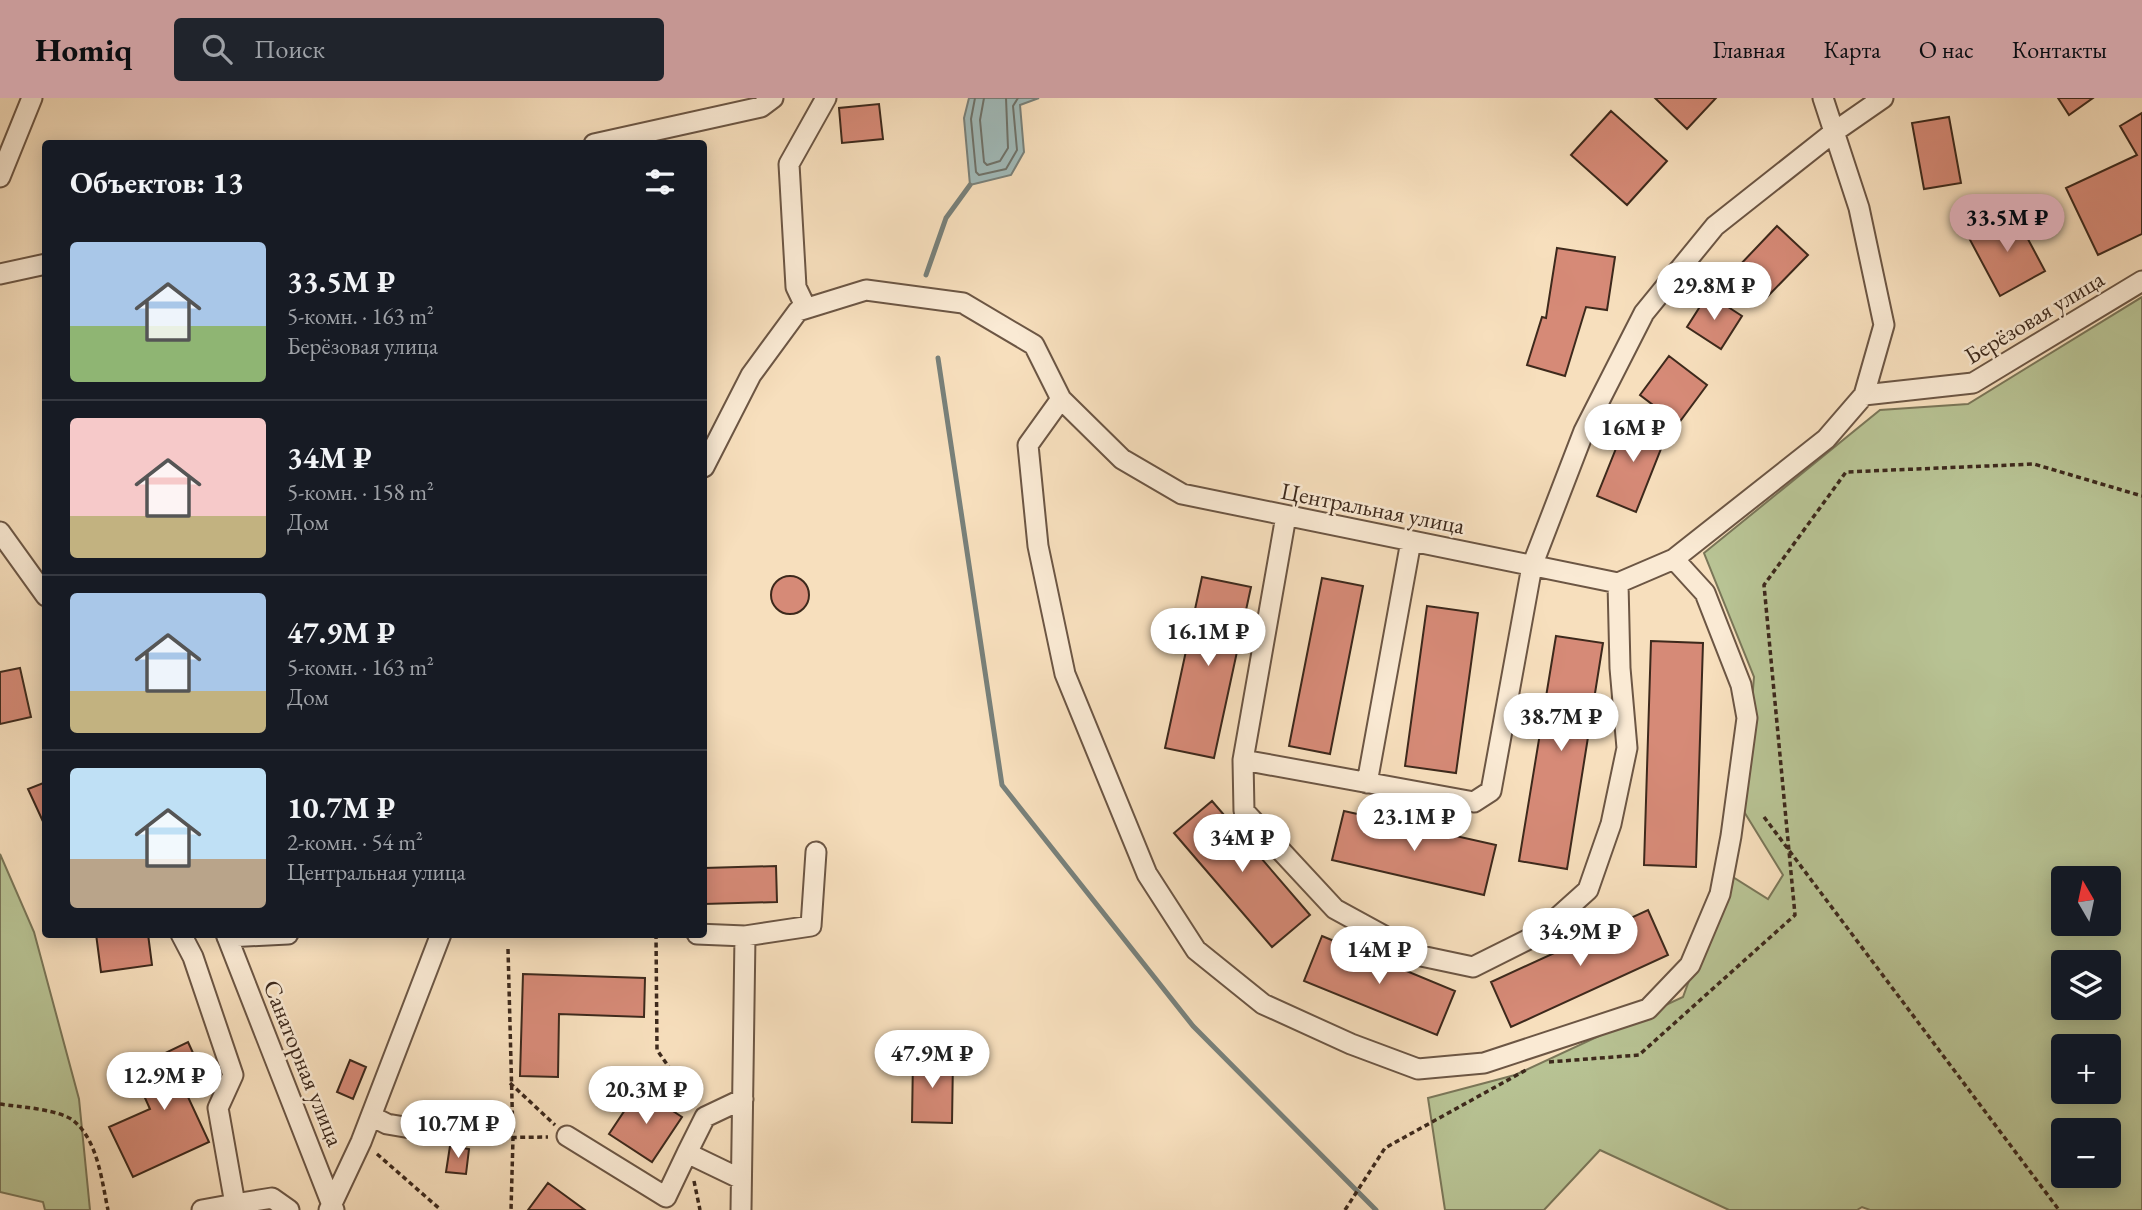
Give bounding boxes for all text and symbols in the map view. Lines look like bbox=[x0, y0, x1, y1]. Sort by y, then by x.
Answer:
search box bbox=[174, 18, 664, 81]
text: Homiq bbox=[35, 28, 132, 71]
icon: search bbox=[198, 30, 236, 68]
text: Поиск bbox=[254, 32, 325, 66]
text: Главная bbox=[1712, 34, 1786, 65]
text: Карта bbox=[1824, 34, 1881, 65]
text: О нас bbox=[1919, 34, 1974, 65]
text: Контакты bbox=[2012, 34, 2107, 65]
text: Объектов: 13 bbox=[70, 163, 244, 202]
icon: filters bbox=[641, 163, 679, 201]
pin: 33.5M ₽ bbox=[1942, 194, 2072, 254]
text: 33.5M ₽ bbox=[1966, 202, 2048, 232]
text: 33.5M ₽ bbox=[287, 262, 395, 301]
pin: 29.8M ₽ bbox=[1649, 262, 1779, 322]
street label: Берёзовая улица bbox=[1958, 263, 2110, 371]
icon: home bbox=[126, 270, 210, 354]
text: 29.8M ₽ bbox=[1673, 270, 1755, 300]
text: 5-комн. · 163 m² bbox=[287, 301, 434, 331]
text: Берёзовая улица bbox=[287, 331, 438, 361]
pin: 16M ₽ bbox=[1584, 404, 1682, 464]
text: 16M ₽ bbox=[1600, 412, 1666, 442]
text: 34M ₽ bbox=[287, 438, 372, 477]
icon: home bbox=[126, 446, 210, 530]
street label: Центральная улица bbox=[1279, 475, 1468, 541]
text: 5-комн. · 158 m² bbox=[287, 477, 434, 507]
text: Дом bbox=[287, 507, 329, 537]
pin: 16.1M ₽ bbox=[1143, 608, 1273, 668]
text: 47.9M ₽ bbox=[287, 613, 395, 652]
text: 16.1M ₽ bbox=[1167, 616, 1249, 646]
icon: home bbox=[126, 621, 210, 705]
text: 5-комн. · 163 m² bbox=[287, 652, 434, 682]
text: Дом bbox=[287, 682, 329, 712]
pin: 38.7M ₽ bbox=[1496, 694, 1626, 753]
text: 38.7M ₽ bbox=[1520, 701, 1602, 731]
text: 10.7M ₽ bbox=[287, 788, 395, 827]
pin: 23.1M ₽ bbox=[1349, 794, 1479, 853]
icon: home bbox=[126, 796, 210, 880]
text: 23.1M ₽ bbox=[1373, 801, 1455, 831]
pin: 34M ₽ bbox=[1193, 814, 1291, 874]
text: 34M ₽ bbox=[1209, 822, 1275, 852]
text: 2-комн. · 54 m² bbox=[287, 827, 423, 857]
text: Центральная улица bbox=[287, 857, 466, 887]
north arrow bbox=[2051, 866, 2121, 936]
map controls bbox=[2051, 866, 2121, 1188]
pin: 34.9M ₽ bbox=[1515, 908, 1645, 968]
text: 34.9M ₽ bbox=[1539, 916, 1621, 946]
pin: 14M ₽ bbox=[1330, 926, 1428, 986]
text: 14M ₽ bbox=[1346, 934, 1412, 964]
button: layers bbox=[2051, 950, 2121, 1020]
street label: Санаторная улица bbox=[257, 975, 352, 1151]
pin: 47.9M ₽ bbox=[867, 1030, 997, 1090]
button: + bbox=[2051, 1034, 2121, 1104]
text: 47.9M ₽ bbox=[891, 1038, 973, 1068]
pin: 12.9M ₽ bbox=[99, 1052, 229, 1112]
text: 12.9M ₽ bbox=[123, 1060, 205, 1090]
pin: 20.3M ₽ bbox=[581, 1066, 711, 1126]
text: 20.3M ₽ bbox=[605, 1074, 687, 1104]
pin: 10.7M ₽ bbox=[393, 1100, 523, 1160]
text: 10.7M ₽ bbox=[417, 1108, 499, 1138]
button: − bbox=[2051, 1118, 2121, 1188]

